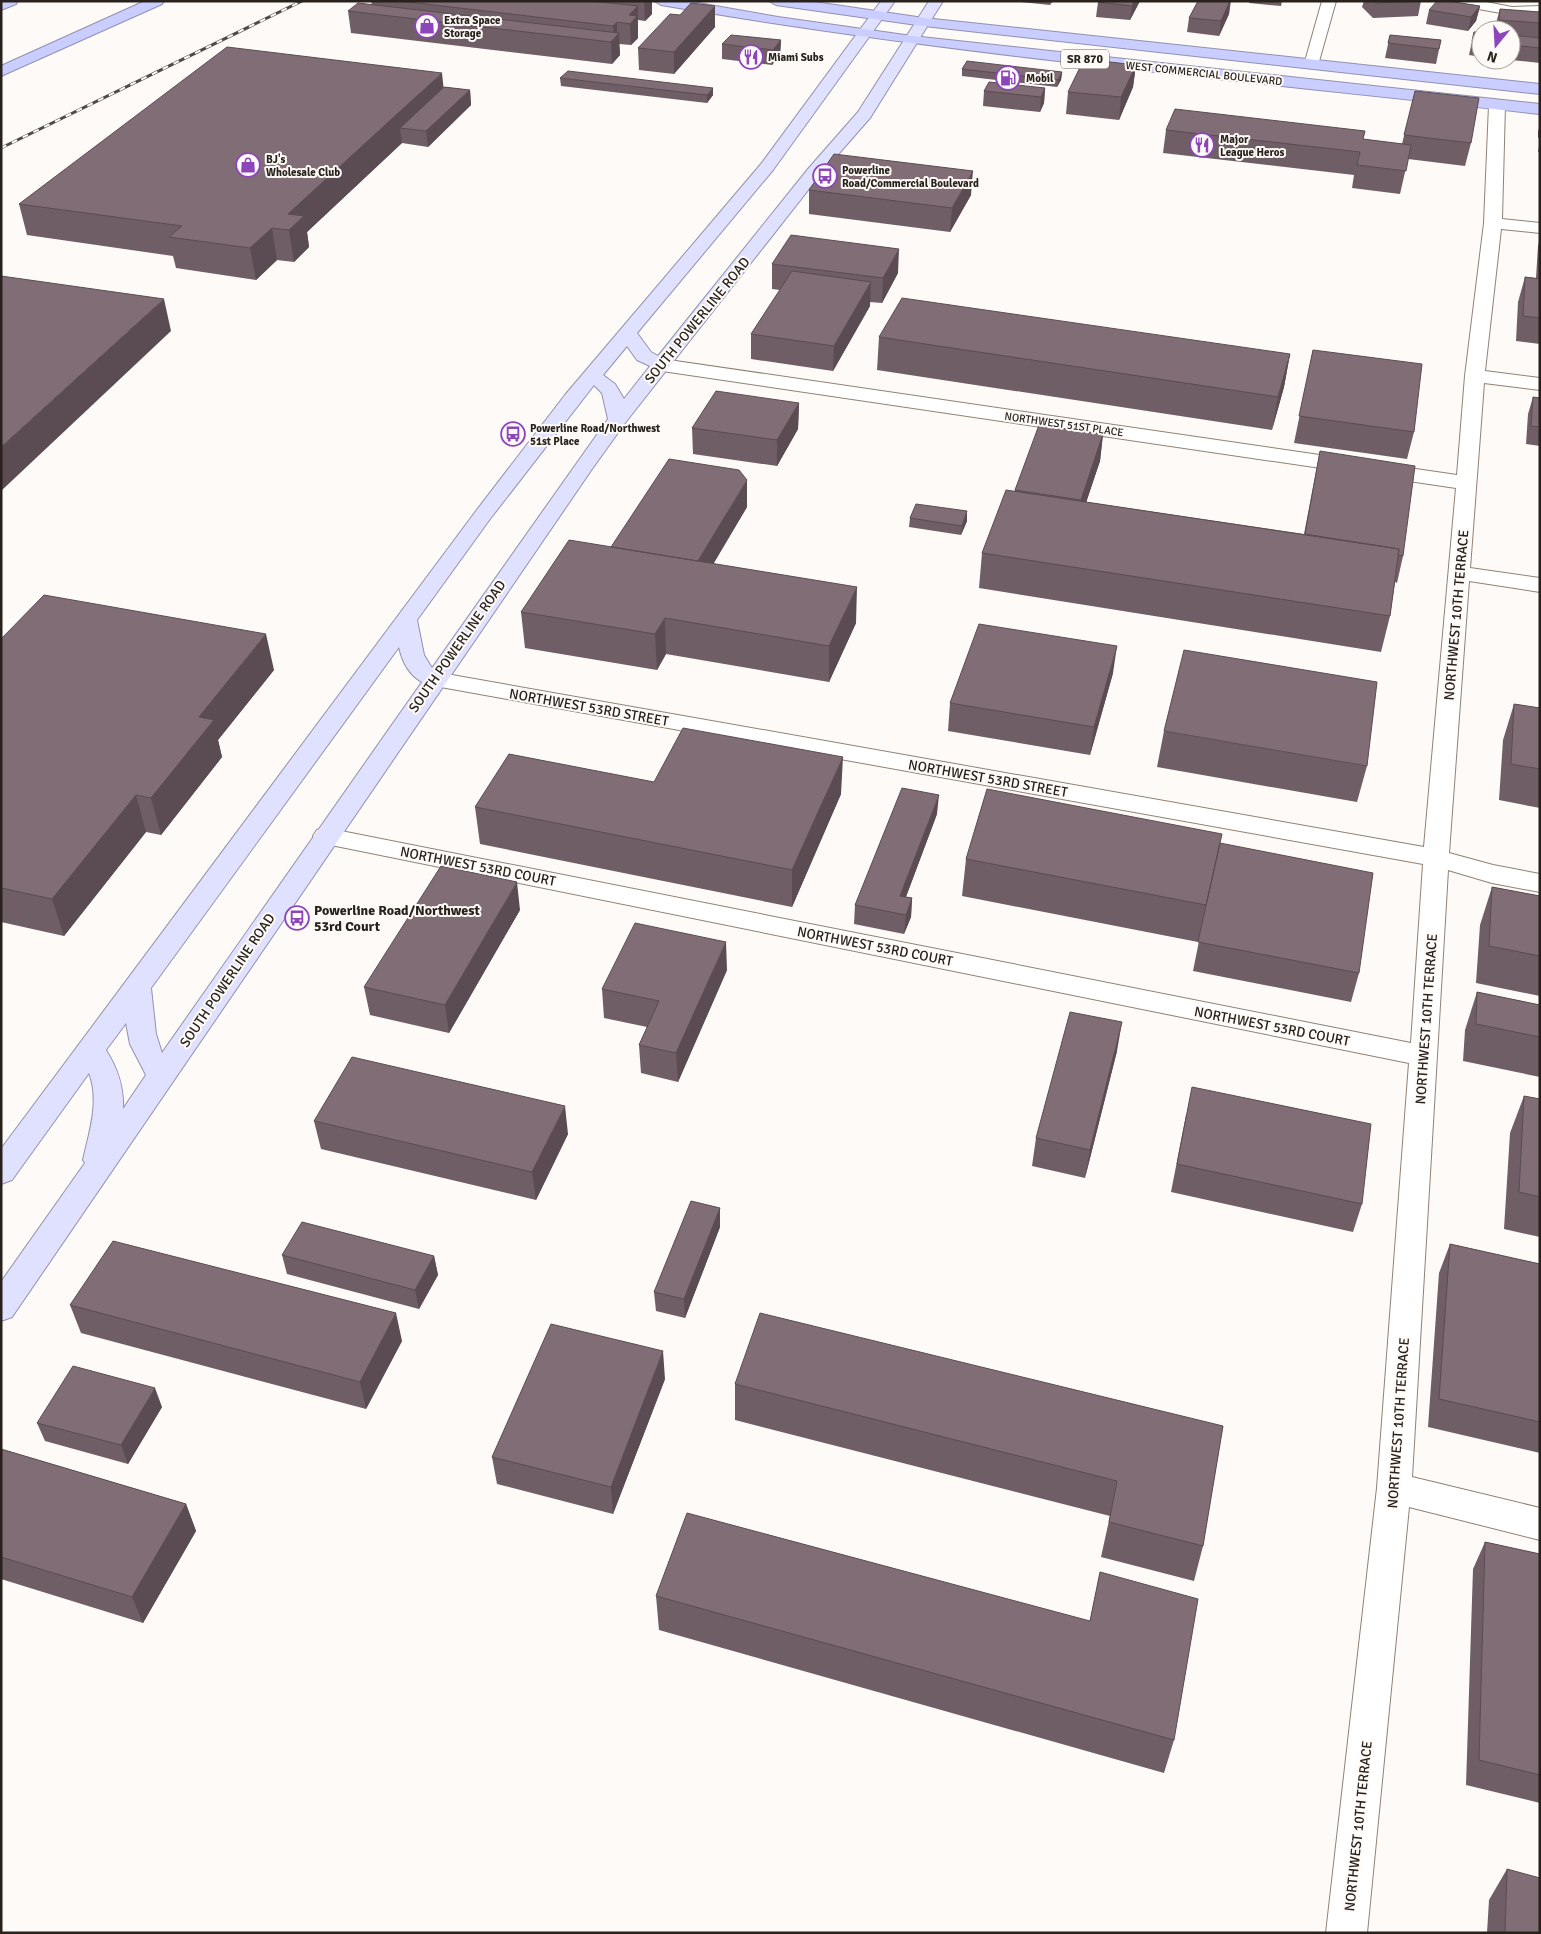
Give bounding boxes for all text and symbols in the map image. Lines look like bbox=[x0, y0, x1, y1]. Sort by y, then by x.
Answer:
shop icon: Extra Space Storage bbox=[414, 13, 440, 39]
place label: Extra Space Storage bbox=[444, 14, 501, 40]
north arrow bbox=[1471, 20, 1521, 70]
restaurant icon: Miami Subs bbox=[738, 44, 764, 70]
text: N bbox=[1485, 47, 1499, 66]
road number: SR 870 bbox=[1061, 50, 1109, 68]
place label: Miami Subs bbox=[768, 51, 824, 64]
street label: WEST COMMERCIAL BOULEVARD bbox=[1125, 59, 1283, 88]
fuel station icon: Mobil bbox=[995, 65, 1021, 91]
place label: Mobil bbox=[1026, 72, 1054, 85]
restaurant icon: Major League Heros bbox=[1189, 132, 1215, 158]
place label: Major League Heros bbox=[1220, 133, 1284, 159]
shop icon: BJ's Wholesale Club bbox=[235, 152, 261, 178]
place label: BJ's Wholesale Club bbox=[266, 153, 340, 179]
bus stop icon: Powerline Road/Commercial Boulevard bbox=[812, 163, 838, 189]
place label: Powerline Road/Commercial Boulevard bbox=[842, 164, 979, 190]
street label: SOUTH POWERLINE ROAD bbox=[641, 254, 754, 387]
street label: NORTHWEST 51ST PLACE bbox=[1004, 410, 1124, 439]
bus stop icon: Powerline Road/Northwest 51st Place bbox=[500, 421, 526, 447]
place label: Powerline Road/Northwest 51st Place bbox=[530, 422, 660, 448]
street label: NORTHWEST 10TH TERRACE bbox=[1441, 529, 1472, 701]
street label: SOUTH POWERLINE ROAD bbox=[405, 577, 510, 716]
street label: NORTHWEST 53RD STREET bbox=[508, 685, 670, 730]
street label: NORTHWEST 53RD STREET bbox=[907, 756, 1069, 801]
street label: NORTHWEST 53RD COURT bbox=[399, 843, 557, 890]
place label: Powerline Road/Northwest 53rd Court bbox=[314, 902, 480, 935]
bus stop icon: Powerline Road/Northwest 53rd Court bbox=[284, 905, 310, 931]
street label: SOUTH POWERLINE ROAD bbox=[176, 910, 279, 1050]
street label: NORTHWEST 53RD COURT bbox=[796, 923, 954, 970]
street label: NORTHWEST 10TH TERRACE bbox=[1412, 933, 1441, 1105]
street label: NORTHWEST 53RD COURT bbox=[1193, 1003, 1351, 1050]
street label: NORTHWEST 10TH TERRACE bbox=[1384, 1337, 1413, 1509]
street label: NORTHWEST 10TH TERRACE bbox=[1341, 1740, 1376, 1912]

